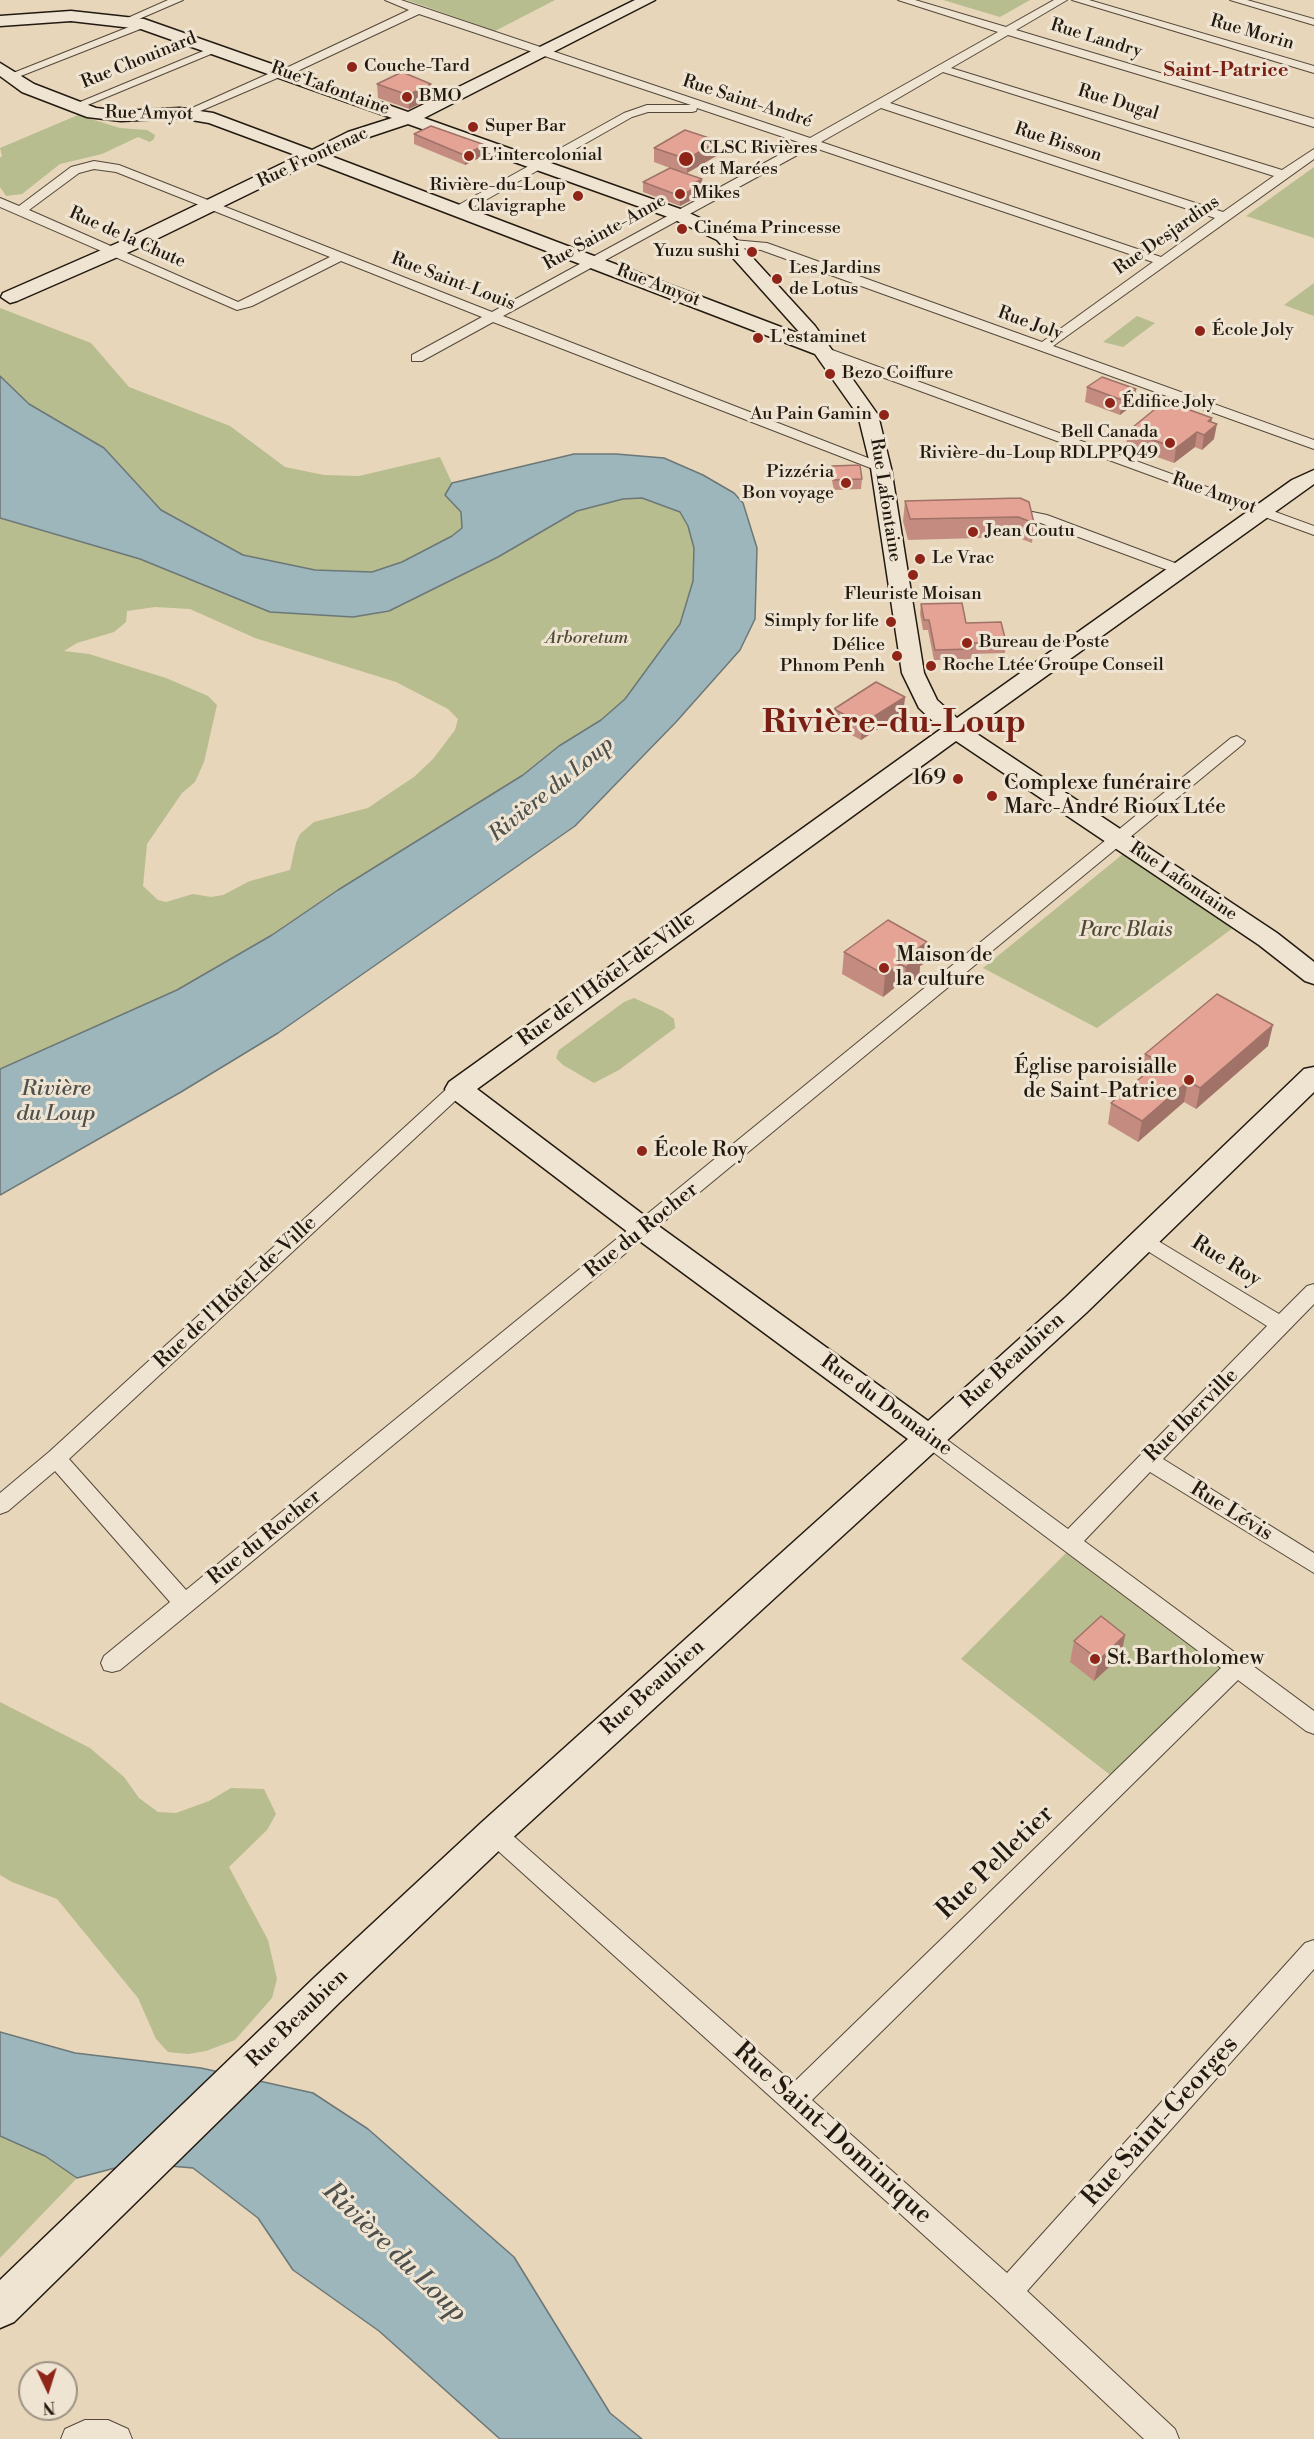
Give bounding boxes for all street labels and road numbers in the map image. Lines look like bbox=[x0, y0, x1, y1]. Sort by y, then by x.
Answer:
street label: Rue Morin bbox=[1208, 11, 1296, 55]
street label: Rue Landry bbox=[1048, 15, 1144, 63]
street label: Rue Chouinard bbox=[78, 28, 200, 94]
street label: Rue Lafontaine bbox=[268, 57, 392, 121]
street label: Rue Saint-André bbox=[679, 71, 815, 133]
street label: Rue Dugal bbox=[1075, 80, 1161, 126]
street label: Rue Amyot bbox=[105, 102, 193, 126]
street label: Rue Bisson bbox=[1012, 119, 1104, 167]
street label: Rue Frontenac bbox=[254, 123, 372, 193]
street label: Rue Sainte-Anne bbox=[540, 190, 670, 276]
street label: Rue Desjardins bbox=[1110, 192, 1224, 280]
street label: Rue de la Chute bbox=[65, 203, 189, 273]
street label: Rue Saint-Louis bbox=[388, 248, 518, 316]
street label: Rue Amyot bbox=[613, 260, 703, 312]
street label: Rue Joly bbox=[995, 302, 1065, 346]
street label: Rue Lafontaine bbox=[865, 437, 905, 563]
street label: Rue Amyot bbox=[1169, 469, 1259, 519]
street label: Rue Lafontaine bbox=[1125, 838, 1241, 926]
street label: Rue de l'Hôtel-de-Ville bbox=[513, 907, 701, 1053]
street label: Rue du Rocher bbox=[580, 1178, 704, 1284]
street label: Rue de l'Hôtel-de-Ville bbox=[149, 1211, 323, 1375]
street label: Rue Roy bbox=[1187, 1231, 1265, 1293]
street label: Rue Beaubien bbox=[956, 1308, 1070, 1414]
street label: Rue du Domaine bbox=[815, 1350, 957, 1462]
street label: Rue Iberville bbox=[1140, 1364, 1244, 1468]
street label: Rue Lévis bbox=[1185, 1477, 1277, 1547]
street label: Rue du Rocher bbox=[203, 1485, 327, 1591]
street label: Rue Beaubien bbox=[596, 1635, 710, 1741]
street label: Rue Pelletier bbox=[931, 1799, 1061, 1927]
street label: Rue Beaubien bbox=[242, 1964, 354, 2074]
street label: Rue Saint-Georges bbox=[1076, 2030, 1246, 2214]
street label: Rue Saint-Dominique bbox=[726, 2036, 938, 2232]

